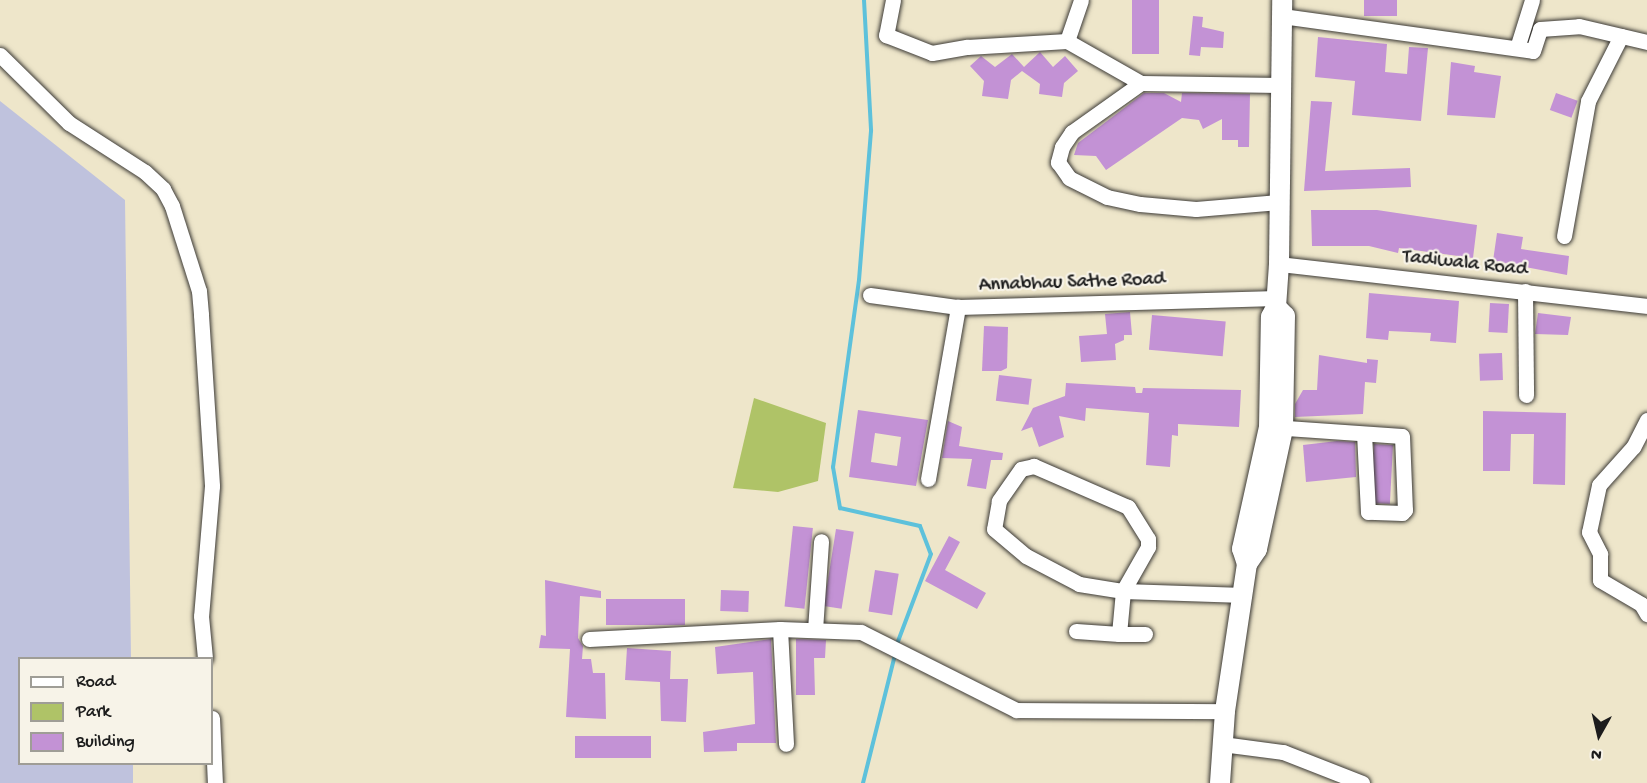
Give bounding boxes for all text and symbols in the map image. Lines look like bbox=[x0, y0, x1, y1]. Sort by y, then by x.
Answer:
street label: Tadiwala Road bbox=[1401, 246, 1529, 282]
street label: Annabhau Sathe Road bbox=[978, 268, 1166, 298]
legend bbox=[18, 657, 213, 765]
text: Road bbox=[76, 672, 115, 693]
text: Park bbox=[76, 702, 110, 723]
north arrow bbox=[1569, 705, 1629, 765]
text: Building bbox=[76, 732, 135, 753]
text: N bbox=[1590, 743, 1603, 763]

